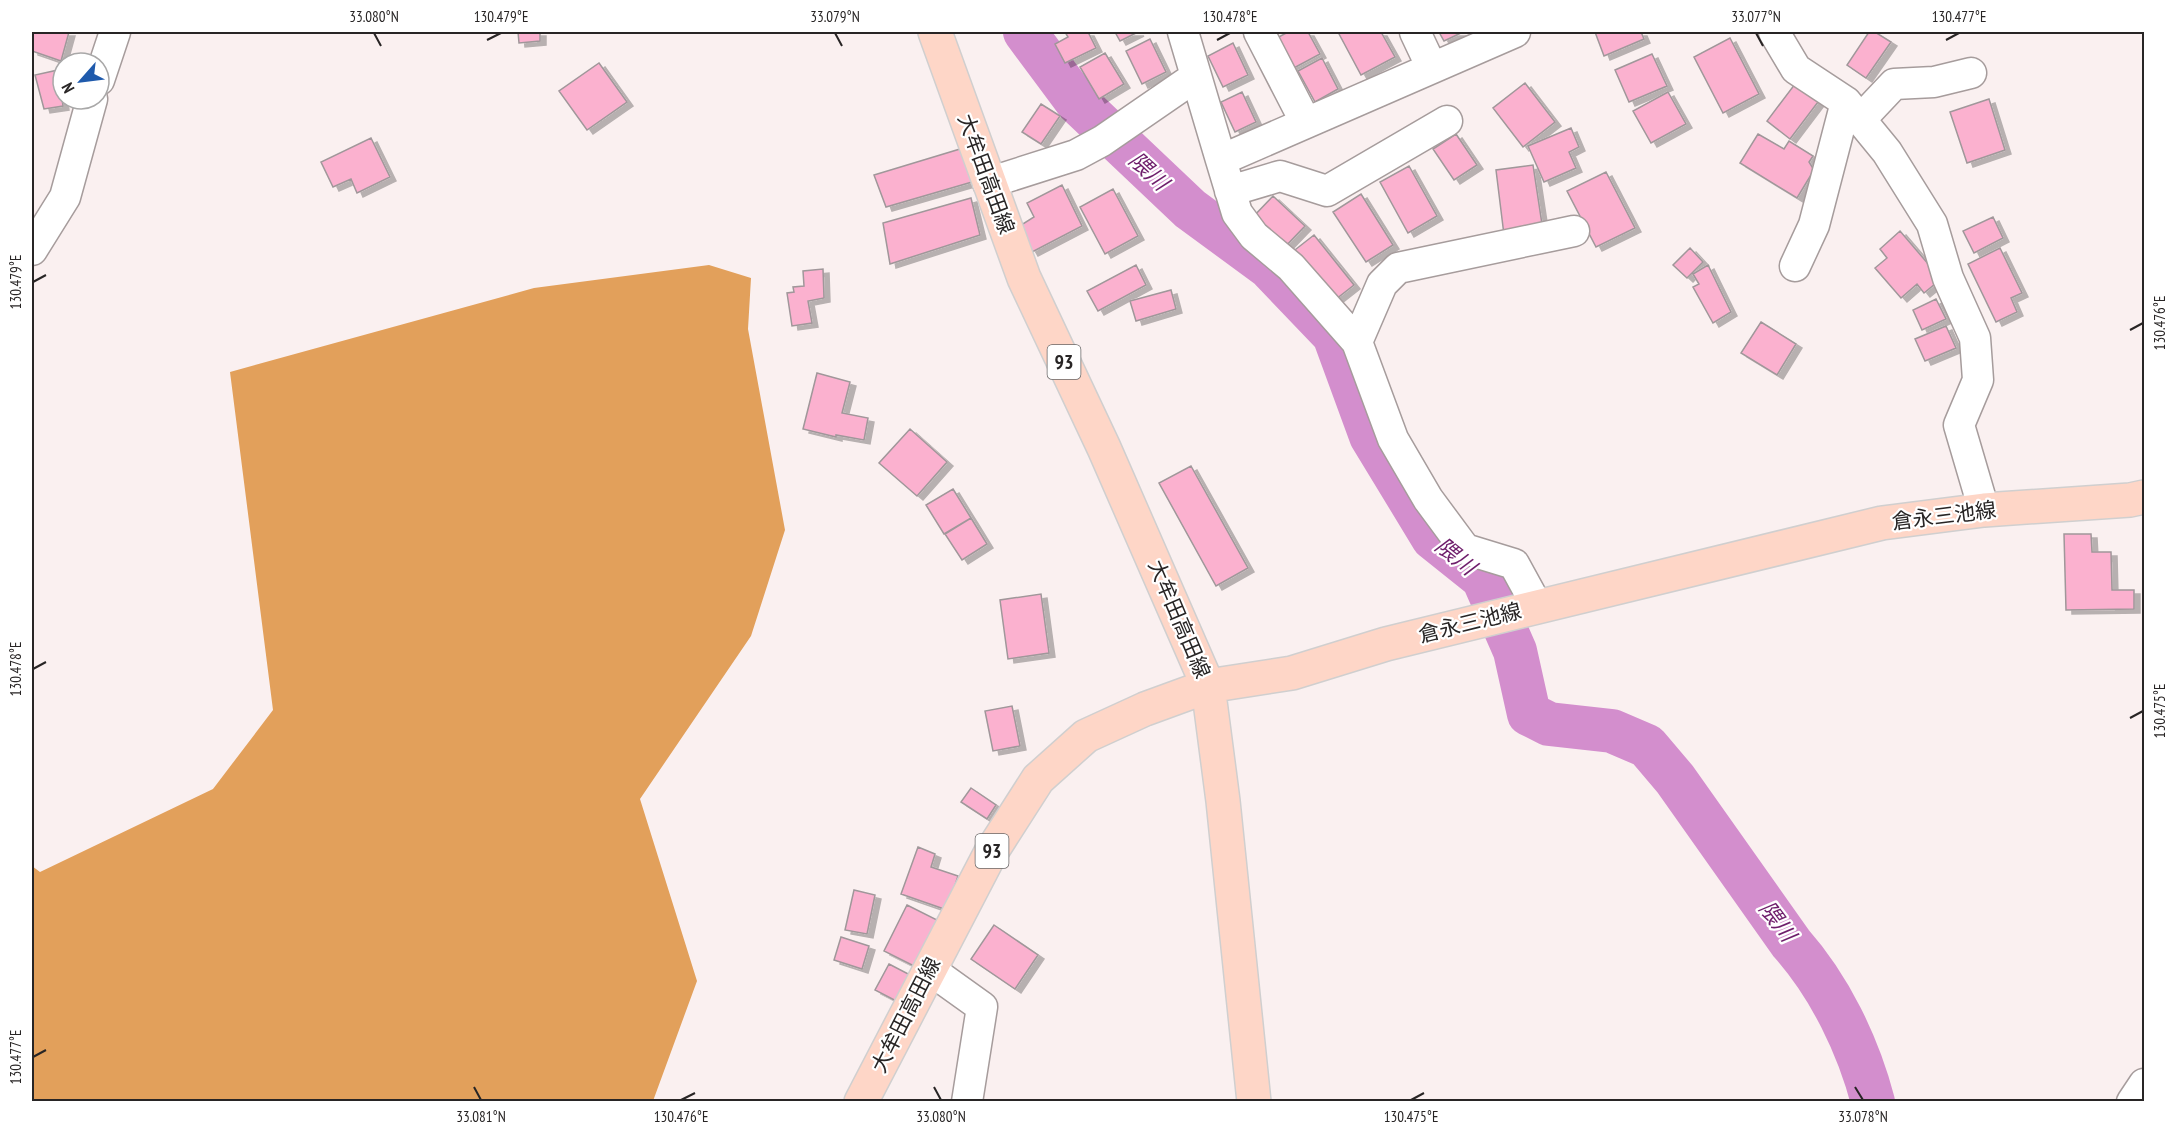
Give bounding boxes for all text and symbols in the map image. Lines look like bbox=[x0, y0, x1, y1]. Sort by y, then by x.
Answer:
text: 33.080°N bbox=[349, 7, 399, 26]
text: 130.479°E bbox=[474, 7, 528, 26]
text: 33.079°N bbox=[810, 7, 860, 26]
text: 130.478°E bbox=[1203, 7, 1257, 26]
text: 33.077°N bbox=[1731, 7, 1781, 26]
text: 130.477°E bbox=[1932, 7, 1986, 26]
north arrow bbox=[51, 51, 111, 111]
text: N bbox=[57, 80, 79, 97]
street label: 大牟田高田線 bbox=[952, 110, 1021, 238]
water label: 隈川 bbox=[1123, 146, 1176, 198]
text: 130.479°E bbox=[6, 255, 25, 309]
text: 130.476°E bbox=[2150, 296, 2169, 350]
road number: 93 bbox=[1048, 345, 1080, 379]
street label: 倉永三池線 bbox=[1890, 496, 1998, 535]
water label: 隈川 bbox=[1430, 531, 1483, 582]
street label: 大牟田高田線 bbox=[1142, 556, 1217, 682]
street label: 倉永三池線 bbox=[1416, 597, 1524, 648]
text: 130.478°E bbox=[6, 642, 25, 696]
text: 130.475°E bbox=[2150, 684, 2169, 738]
road number: 93 bbox=[976, 834, 1008, 868]
water label: 隈川 bbox=[1754, 895, 1804, 949]
street label: 大牟田高田線 bbox=[865, 953, 946, 1077]
text: 130.477°E bbox=[6, 1030, 25, 1084]
text: 33.081°N bbox=[456, 1107, 506, 1126]
text: 130.476°E bbox=[654, 1107, 708, 1126]
text: 33.080°N bbox=[916, 1107, 966, 1126]
text: 130.475°E bbox=[1384, 1107, 1438, 1126]
text: 33.078°N bbox=[1838, 1107, 1888, 1126]

